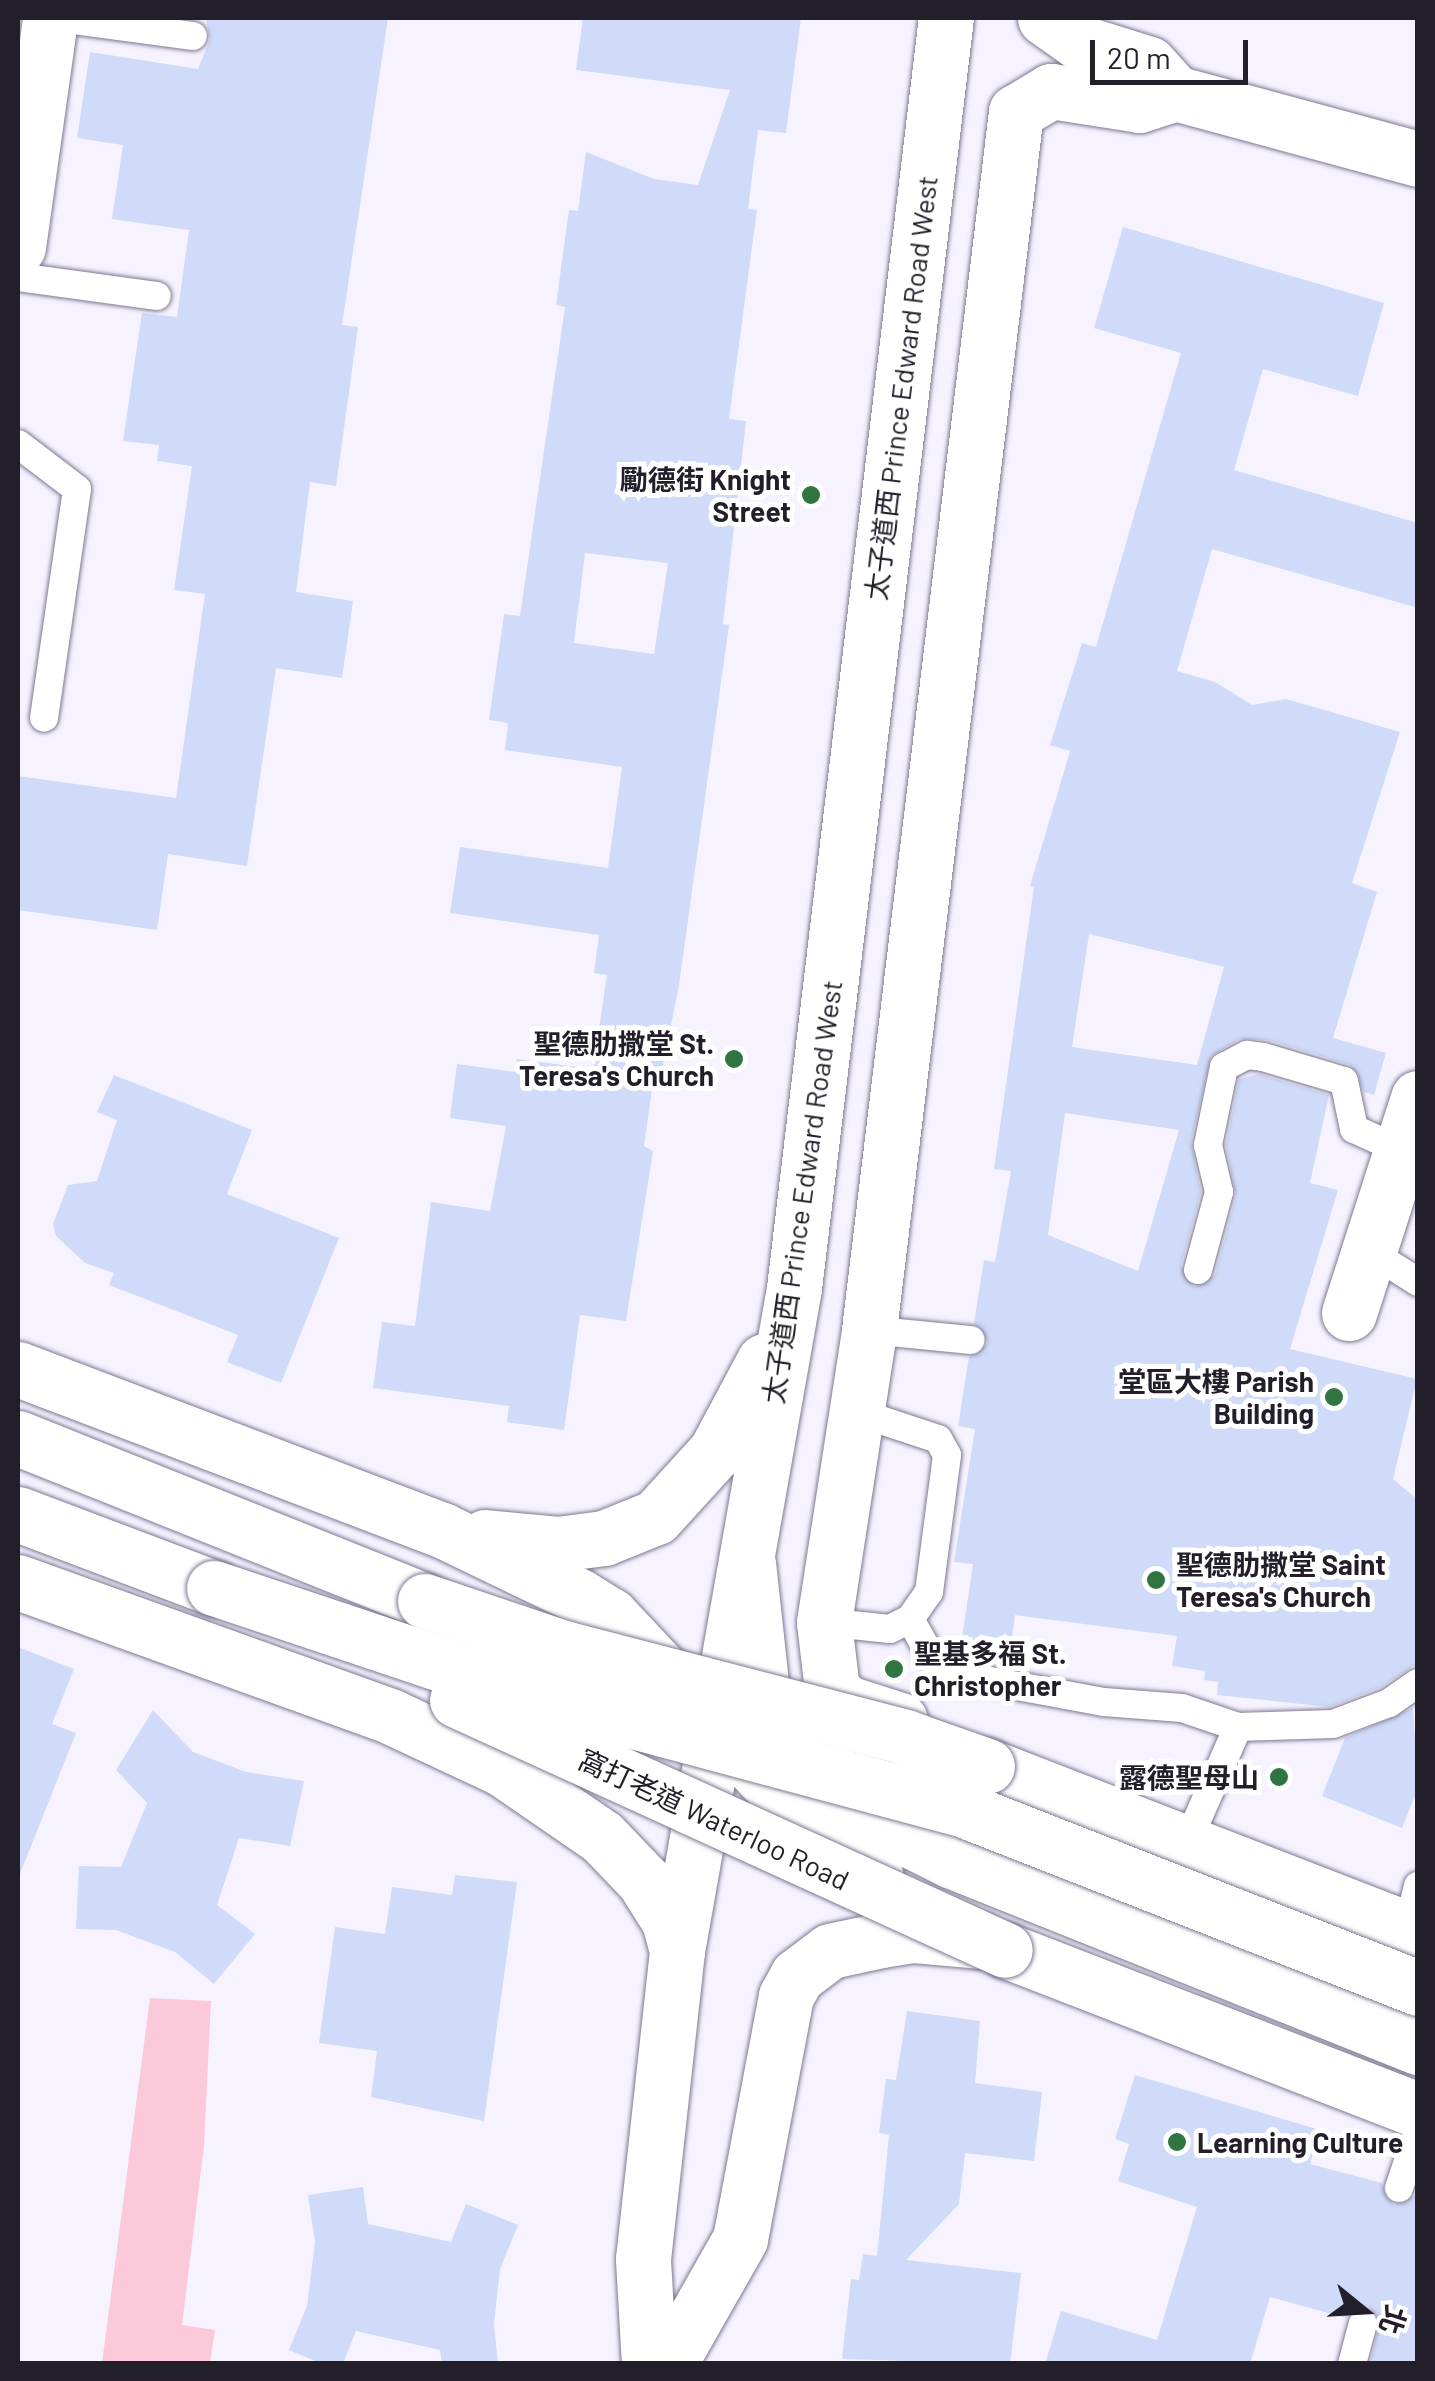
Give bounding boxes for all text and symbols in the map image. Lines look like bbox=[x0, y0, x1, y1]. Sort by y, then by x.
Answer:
scale bar bbox=[1095, 20, 1252, 82]
text: 20 m bbox=[1107, 39, 1171, 75]
street label: 太子道西 Prince Edward Road West bbox=[858, 174, 944, 602]
place label: 勵德街 Knight Street bbox=[620, 462, 791, 528]
marker: 勵德街 Knight Street bbox=[800, 484, 822, 506]
street label: 太子道西 Prince Edward Road West bbox=[756, 978, 848, 1406]
place label: 聖德肋撒堂 St. Teresa's Church bbox=[519, 1026, 714, 1092]
marker: 聖德肋撒堂 St. Teresa's Church bbox=[723, 1048, 745, 1070]
place label: 堂區大樓 Parish Building bbox=[1118, 1364, 1314, 1430]
marker: 堂區大樓 Parish Building bbox=[1323, 1386, 1345, 1408]
place label: 聖德肋撒堂 Saint Teresa's Church bbox=[1176, 1547, 1386, 1613]
marker: 聖德肋撒堂 Saint Teresa's Church bbox=[1145, 1569, 1167, 1591]
place label: 聖基多福 St. Christopher bbox=[914, 1636, 1066, 1702]
marker: 聖基多福 St. Christopher bbox=[883, 1658, 905, 1680]
street label: 窩打老道 Waterloo Road bbox=[573, 1742, 855, 1896]
place label: 露德聖母山 bbox=[1119, 1760, 1259, 1794]
marker: 露德聖母山 bbox=[1268, 1766, 1290, 1788]
place label: Learning Culture bbox=[1197, 2125, 1403, 2159]
marker: Learning Culture bbox=[1166, 2131, 1188, 2153]
north arrow bbox=[1315, 2261, 1415, 2361]
text: 北 bbox=[1373, 2302, 1414, 2339]

